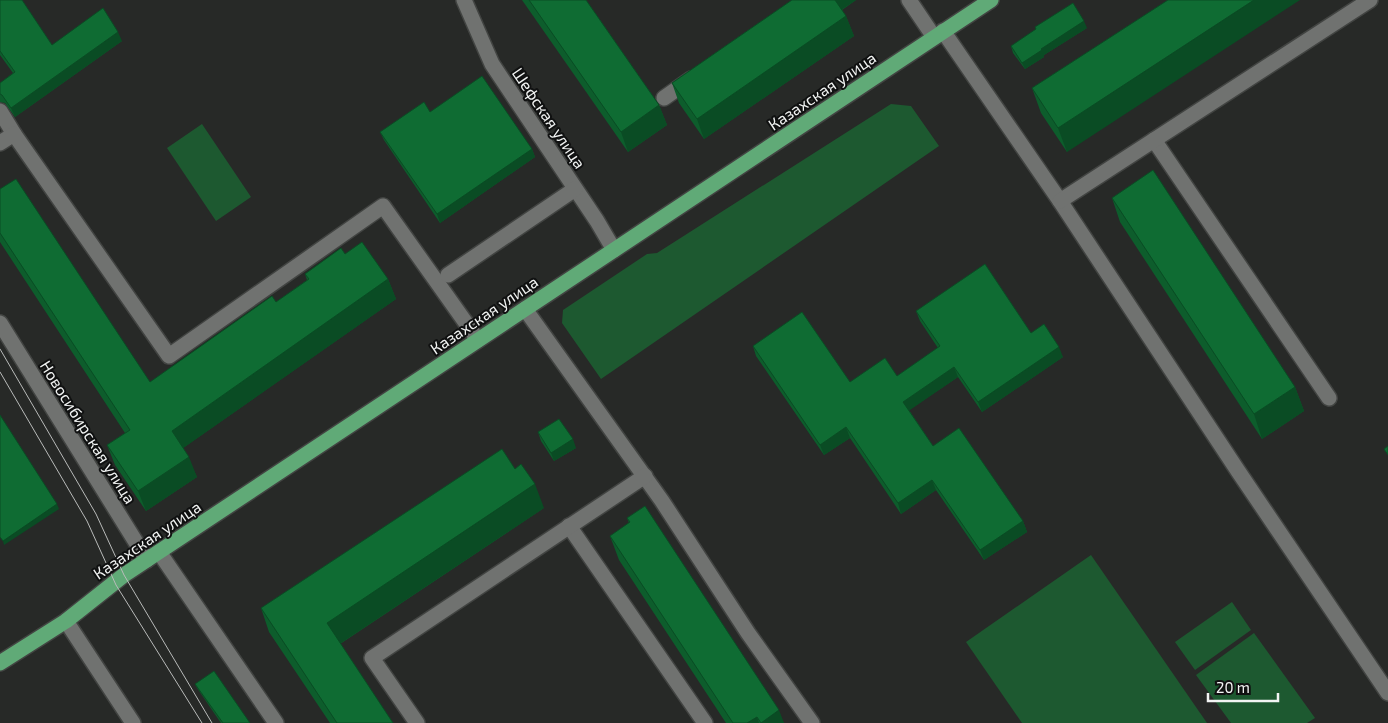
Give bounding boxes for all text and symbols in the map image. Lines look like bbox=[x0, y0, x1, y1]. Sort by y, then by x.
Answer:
street label: Казахская улица bbox=[764, 48, 880, 134]
street label: Шефская улица bbox=[508, 64, 590, 172]
street label: Казахская улица bbox=[426, 272, 542, 358]
street label: Новосибирская улица bbox=[36, 357, 140, 507]
street label: Казахская улица bbox=[89, 497, 205, 583]
scale bar bbox=[1208, 670, 1278, 702]
text: 20 m bbox=[1216, 678, 1250, 696]

